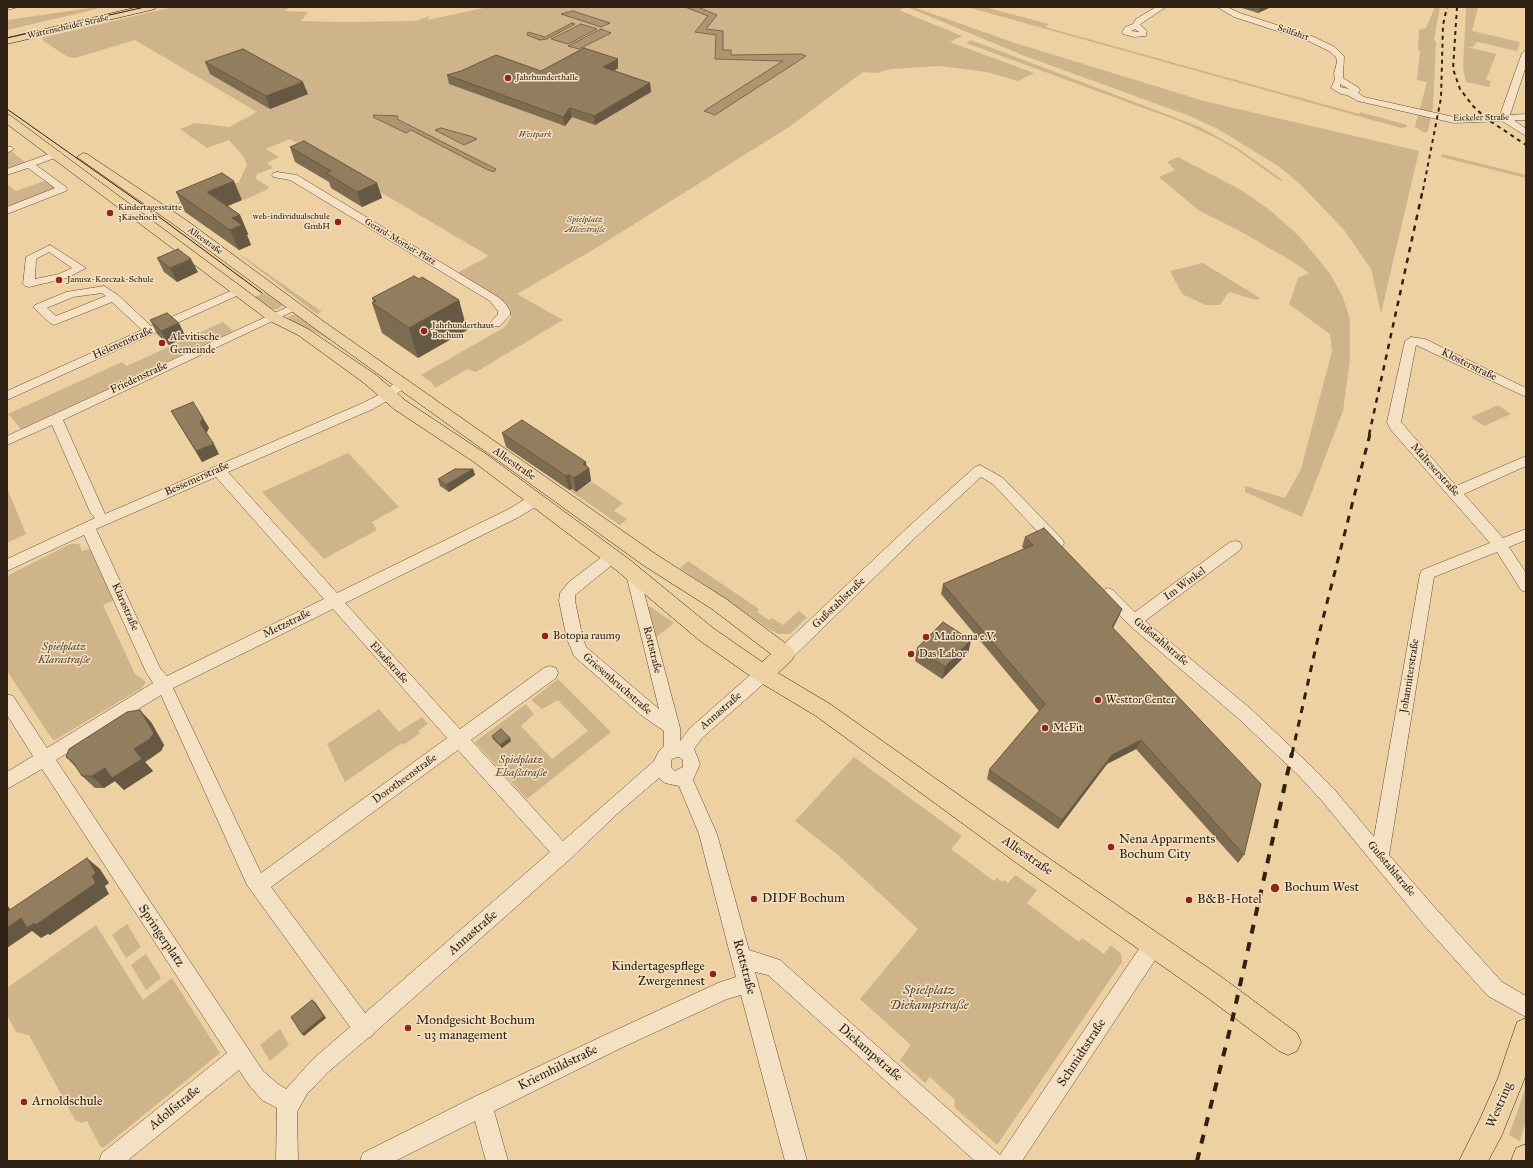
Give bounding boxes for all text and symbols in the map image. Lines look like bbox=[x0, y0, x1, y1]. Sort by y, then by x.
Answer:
street label: Wattenscheider Straße bbox=[27, 12, 109, 42]
street label: Seilfahrt bbox=[1276, 23, 1310, 43]
marker: Jahrhunderthalle bbox=[503, 73, 513, 83]
place label: Jahrhunderthalle bbox=[516, 73, 578, 83]
street label: Eickeler Straße bbox=[1453, 112, 1509, 124]
park label: Westpark bbox=[518, 130, 552, 140]
place label: Kindertagesstätte 3Käsehoch bbox=[118, 203, 182, 224]
marker: Kindertagesstätte 3Käsehoch bbox=[105, 208, 115, 218]
place label: web-individualschule GmbH bbox=[253, 212, 330, 233]
park label: Spielplatz Alleestraße bbox=[565, 215, 605, 236]
street label: Gerard-Mortier-Platz bbox=[362, 216, 438, 268]
marker: web-individualschule GmbH bbox=[333, 217, 343, 227]
street label: Alleestraße bbox=[185, 225, 225, 257]
marker: Janusz-Korczak-Schule bbox=[54, 275, 64, 285]
place label: Janusz-Korczak-Schule bbox=[67, 275, 154, 285]
place label: Jahrhunderthaus Bochum bbox=[432, 321, 494, 342]
street label: Helenenstraße bbox=[91, 324, 155, 362]
marker: Jahrhunderthaus Bochum bbox=[419, 326, 429, 336]
place label: Alevitische Gemeinde bbox=[170, 330, 219, 356]
marker: Alevitische Gemeinde bbox=[157, 338, 167, 348]
street label: Klosterstraße bbox=[1439, 346, 1499, 384]
street label: Friedenstraße bbox=[108, 359, 170, 397]
street label: Malteserstraße bbox=[1408, 441, 1462, 499]
street label: Alleestraße bbox=[490, 444, 538, 484]
street label: Bessemerstraße bbox=[163, 459, 231, 499]
street label: Im Winkel bbox=[1162, 564, 1208, 604]
street label: Gußstahlstraße bbox=[810, 575, 868, 631]
street label: Klarastraße bbox=[109, 581, 141, 633]
street label: Metzstraße bbox=[261, 607, 313, 641]
street label: Gußstahlstraße bbox=[1131, 615, 1191, 669]
street label: Rottstraße bbox=[640, 625, 664, 675]
place label: Botopia raum9 bbox=[553, 629, 621, 643]
place label: Madonna e.V. bbox=[934, 630, 995, 644]
marker: Botopia raum9 bbox=[540, 631, 550, 641]
marker: Madonna e.V. bbox=[921, 632, 931, 642]
street label: Johanniterstraße bbox=[1398, 638, 1422, 714]
street label: Elsaßstraße bbox=[367, 639, 411, 687]
park label: Spielplatz Klarastraße bbox=[38, 640, 90, 666]
place label: Das Labor bbox=[919, 647, 967, 661]
marker: Das Labor bbox=[906, 649, 916, 659]
street label: Griesenbruchstraße bbox=[580, 650, 654, 718]
street label: Annastraße bbox=[697, 689, 745, 733]
place label: Westtor Center bbox=[1106, 693, 1175, 707]
marker: Westtor Center bbox=[1093, 695, 1103, 705]
place label: McFit bbox=[1053, 721, 1083, 735]
marker: McFit bbox=[1040, 723, 1050, 733]
street label: Dorotheenstraße bbox=[370, 751, 440, 807]
park label: Spielplatz Elsaßstraße bbox=[495, 753, 547, 779]
place label: Nena Apparments Bochum City bbox=[1119, 832, 1215, 863]
street label: Alleestraße bbox=[999, 833, 1055, 879]
street label: Gußstahlstraße bbox=[1364, 839, 1418, 899]
marker: Nena Apparments Bochum City bbox=[1106, 842, 1116, 852]
place label: Bochum West bbox=[1284, 880, 1359, 896]
marker: Bochum West bbox=[1269, 882, 1281, 894]
place label: DIDF Bochum bbox=[762, 891, 845, 907]
place label: B&B-Hotel bbox=[1197, 892, 1262, 908]
marker: DIDF Bochum bbox=[749, 894, 759, 904]
marker: B&B-Hotel bbox=[1184, 895, 1194, 905]
street label: Springerplatz bbox=[134, 902, 188, 970]
street label: Annastraße bbox=[445, 907, 501, 959]
street label: Rottstraße bbox=[729, 938, 759, 996]
place label: Kindertagespflege Zwergennest bbox=[611, 959, 705, 990]
marker: Kindertagespflege Zwergennest bbox=[708, 969, 718, 979]
park label: Spielplatz Diekampstraße bbox=[889, 983, 969, 1014]
place label: Mondgesicht Bochum - u3 management bbox=[416, 1013, 535, 1044]
street label: Schmidtstraße bbox=[1054, 1016, 1110, 1090]
street label: Diekampstraße bbox=[835, 1021, 905, 1085]
marker: Mondgesicht Bochum - u3 management bbox=[403, 1023, 413, 1033]
street label: Kriemhildstraße bbox=[516, 1042, 600, 1094]
street label: Westring bbox=[1483, 1080, 1517, 1130]
street label: Adolfstraße bbox=[146, 1083, 204, 1133]
place label: Arnoldschule bbox=[32, 1094, 102, 1110]
marker: Arnoldschule bbox=[19, 1097, 29, 1107]

